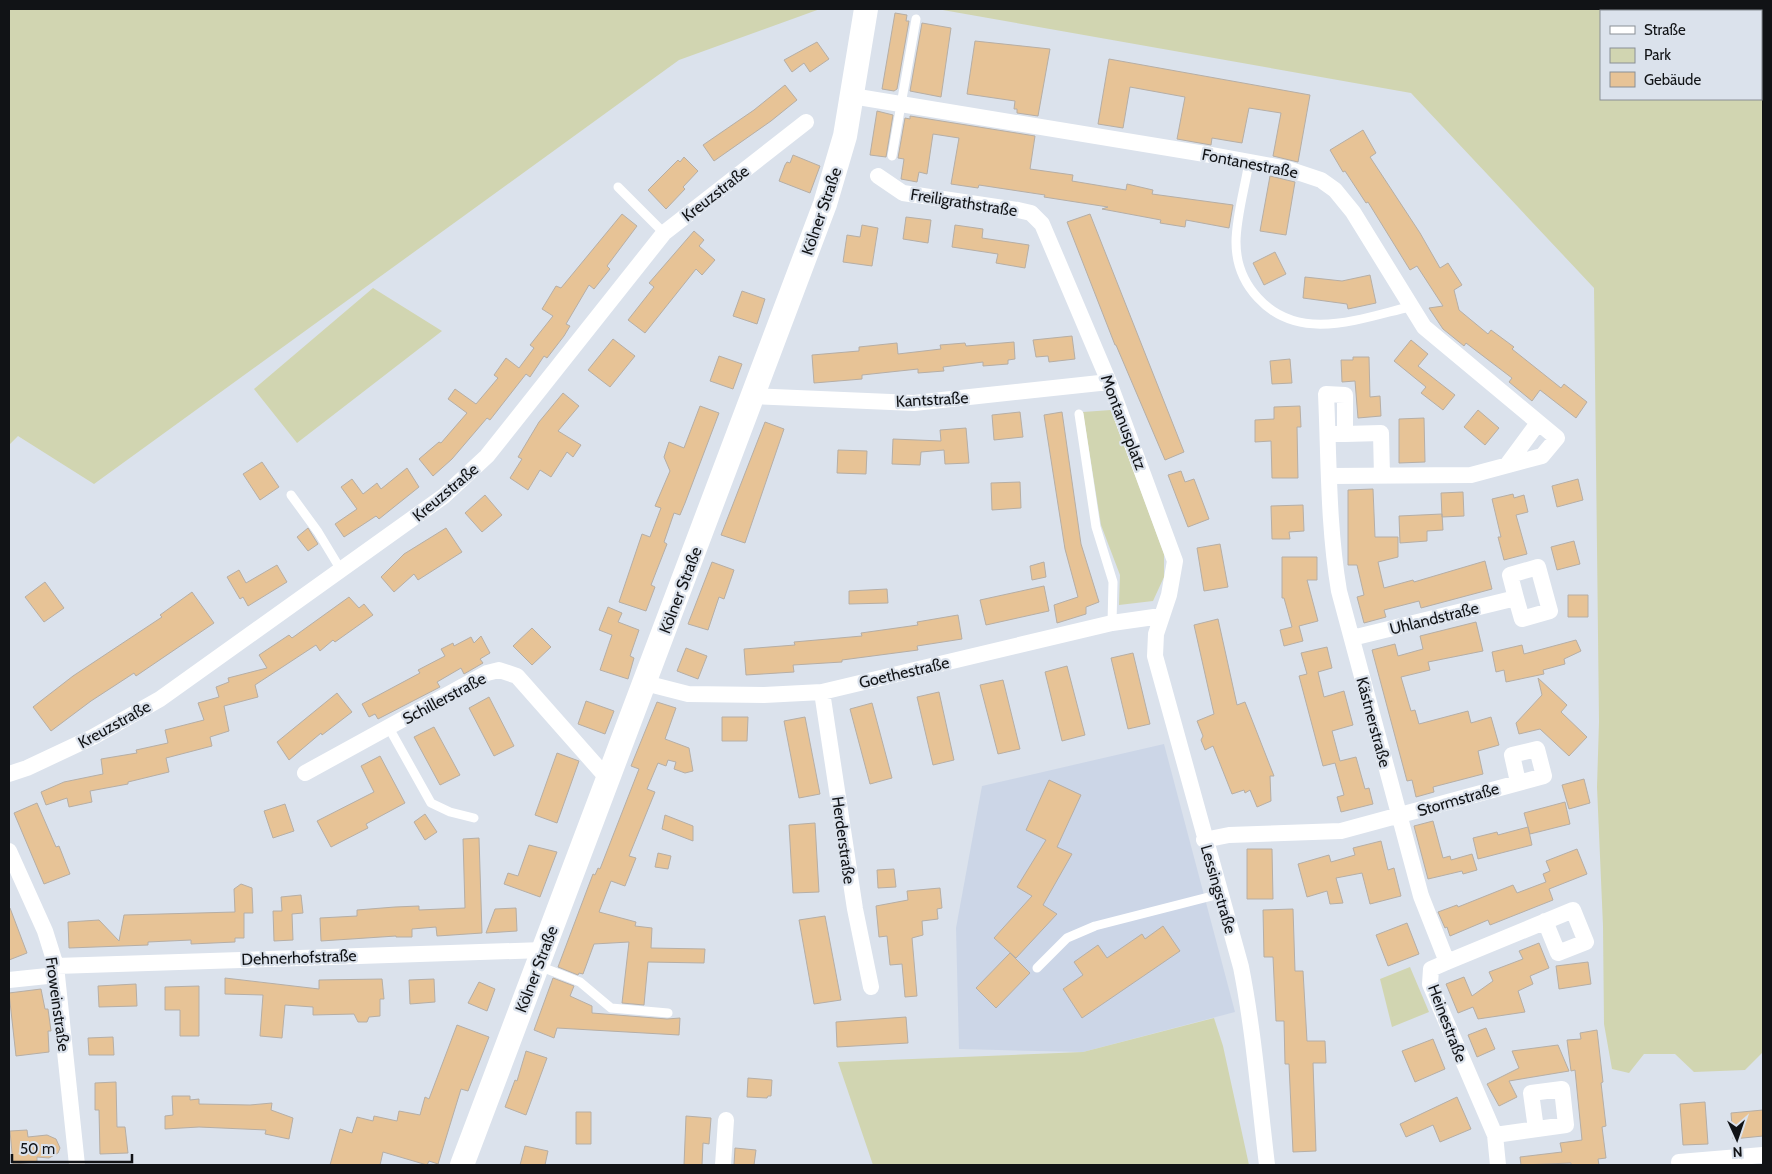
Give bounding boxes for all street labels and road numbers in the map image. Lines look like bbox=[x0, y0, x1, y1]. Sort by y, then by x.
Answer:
street label: Fontanestraße bbox=[1200, 145, 1300, 182]
street label: Kreuzstraße bbox=[678, 161, 753, 226]
street label: Kölner Straße bbox=[798, 165, 845, 257]
street label: Freiligrathstraße bbox=[909, 185, 1019, 220]
street label: Montanusplatz bbox=[1097, 372, 1151, 473]
street label: Kantstraße bbox=[895, 388, 969, 411]
street label: Kreuzstraße bbox=[409, 459, 482, 525]
street label: Kölner Straße bbox=[655, 544, 706, 636]
street label: Uhlandstraße bbox=[1388, 598, 1481, 639]
street label: Goethestraße bbox=[857, 653, 951, 692]
street label: Schillerstraße bbox=[399, 669, 489, 728]
street label: Kästnerstraße bbox=[1352, 675, 1395, 769]
street label: Kreuzstraße bbox=[75, 697, 154, 752]
street label: Stormstraße bbox=[1415, 779, 1501, 820]
street label: Herderstraße bbox=[828, 795, 859, 885]
street label: Lessingstraße bbox=[1197, 842, 1240, 936]
street label: Kölner Straße bbox=[511, 923, 562, 1015]
street label: Dehnerhofstraße bbox=[241, 946, 357, 969]
street label: Froweinstraße bbox=[41, 956, 74, 1053]
street label: Heinestraße bbox=[1424, 982, 1471, 1065]

